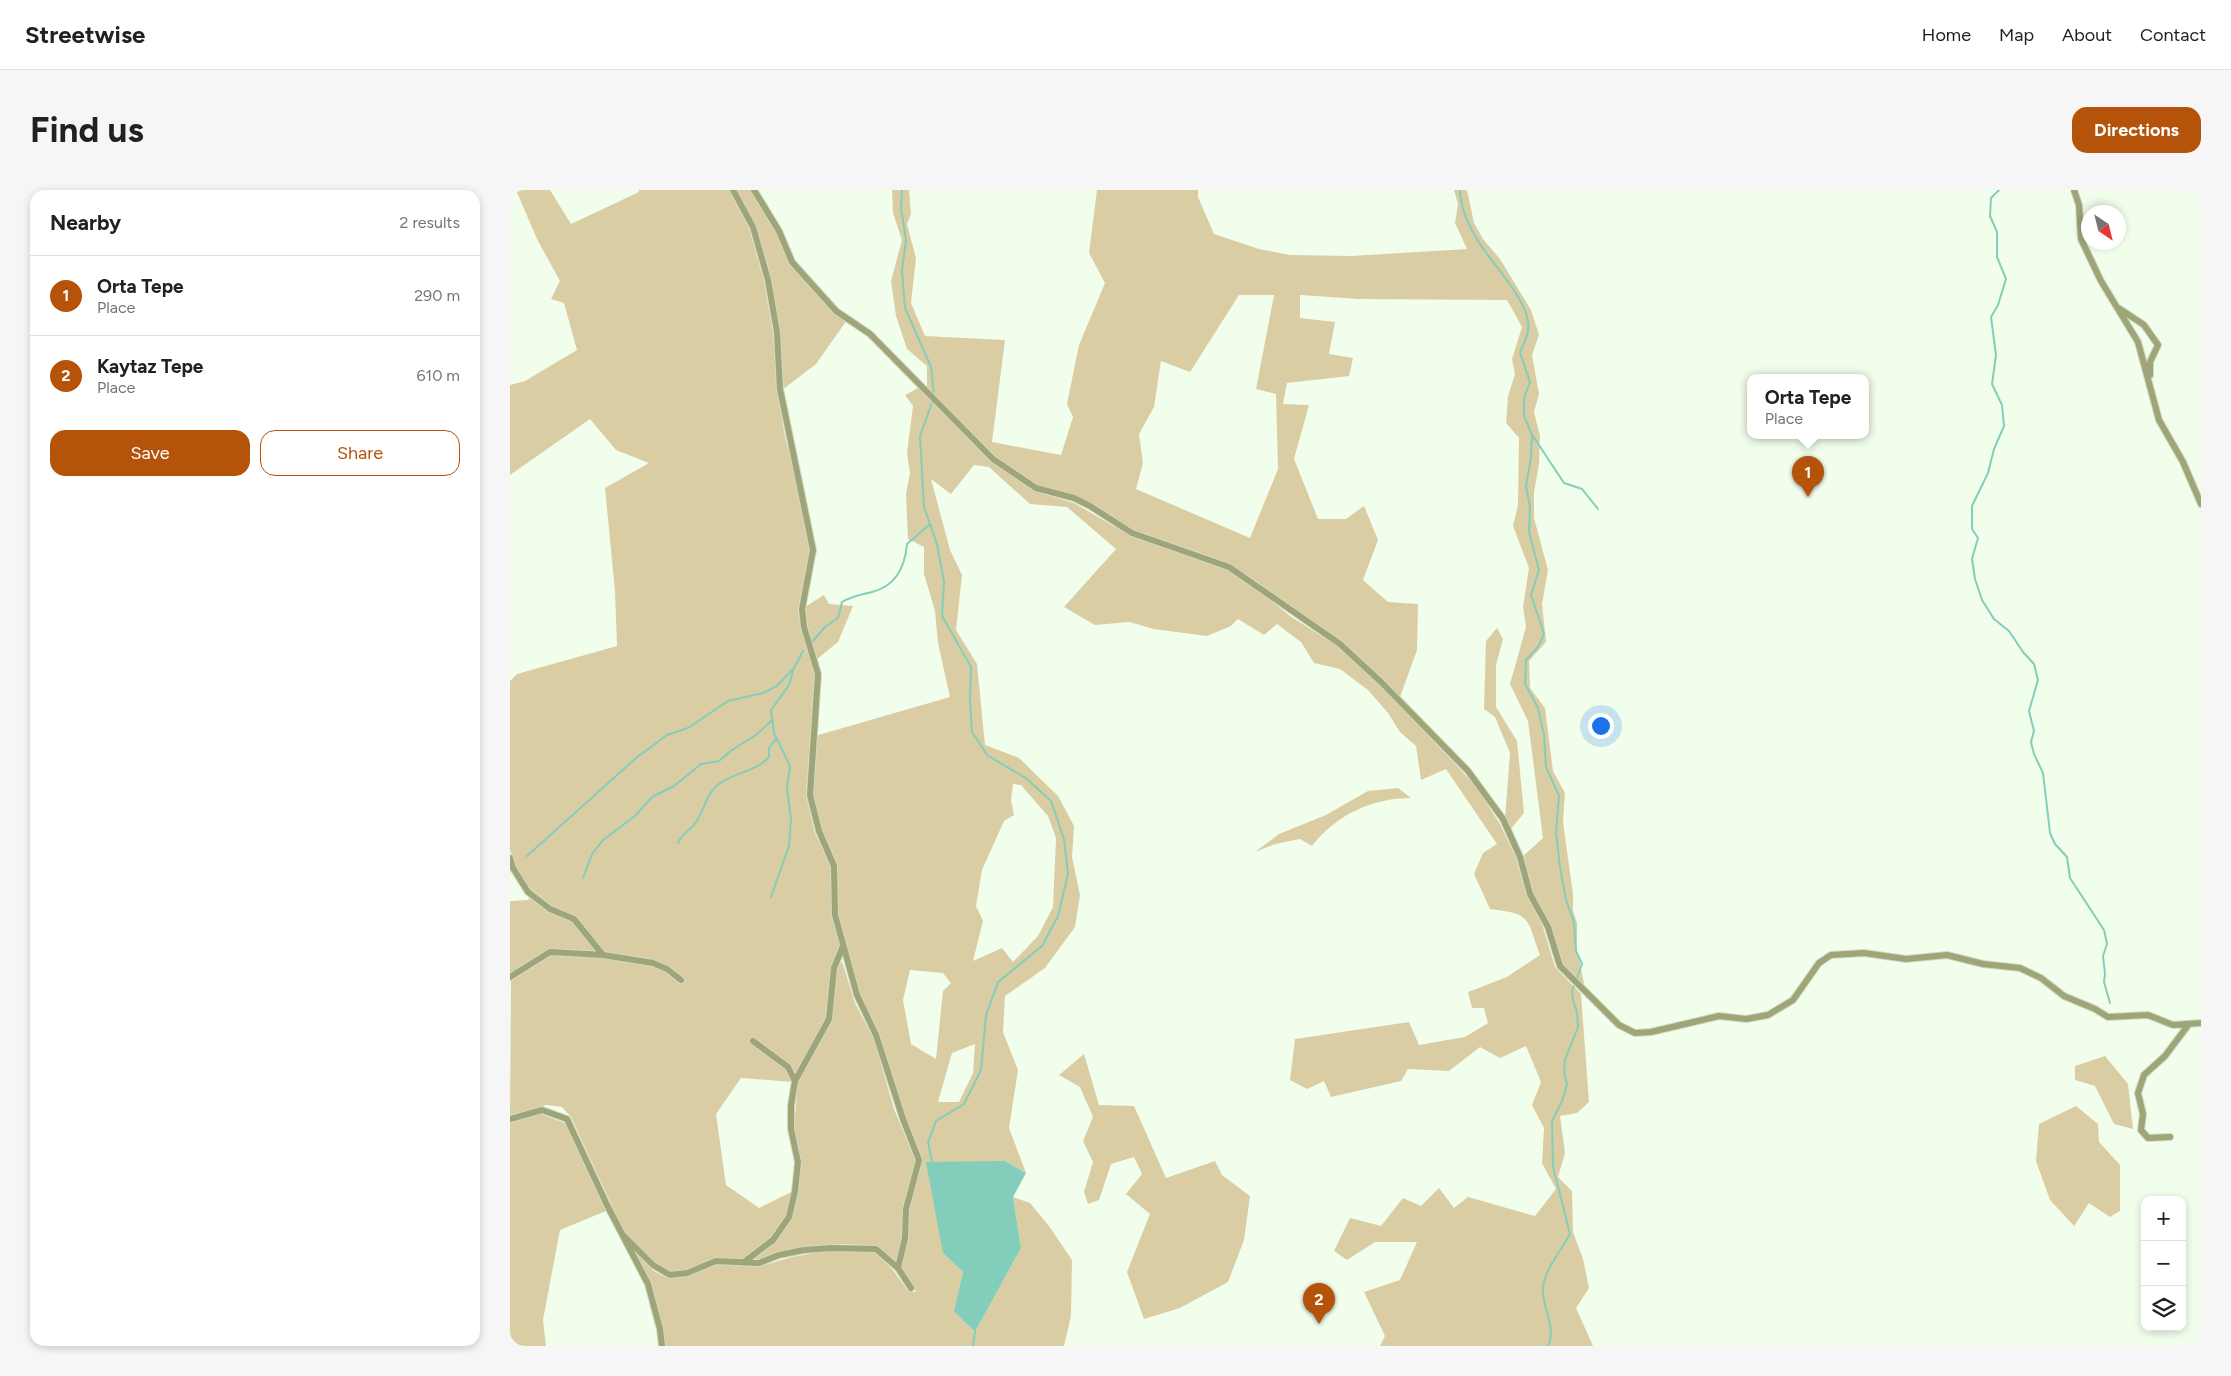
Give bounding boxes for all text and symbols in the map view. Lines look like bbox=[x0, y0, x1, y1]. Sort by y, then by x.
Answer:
text: Streetwise bbox=[25, 20, 145, 49]
text: Home bbox=[1922, 24, 1971, 46]
text: Map bbox=[1999, 24, 2034, 46]
text: About bbox=[2062, 24, 2112, 46]
text: Contact bbox=[2140, 24, 2206, 46]
button: Directions bbox=[2072, 107, 2201, 153]
text: Find us bbox=[30, 109, 144, 151]
north arrow bbox=[2081, 205, 2126, 250]
text: Nearby bbox=[50, 210, 121, 235]
text: 2 results bbox=[400, 213, 460, 232]
text: Orta Tepe bbox=[97, 275, 184, 298]
text: 1 bbox=[63, 286, 69, 305]
text: 290 m bbox=[414, 286, 460, 305]
text: Place bbox=[97, 298, 135, 317]
text: Kaytaz Tepe bbox=[97, 355, 203, 378]
text: 2 bbox=[61, 366, 71, 385]
text: 610 m bbox=[417, 366, 460, 385]
popup bbox=[1747, 374, 1869, 439]
text: Place bbox=[97, 378, 135, 397]
text: Orta Tepe bbox=[1765, 386, 1851, 409]
text: Place bbox=[1765, 409, 1803, 428]
button: Save bbox=[50, 430, 250, 476]
button: Share bbox=[260, 430, 460, 476]
pin: 1 bbox=[1792, 456, 1824, 497]
your location bbox=[1588, 713, 1614, 739]
map controls bbox=[2141, 1196, 2186, 1331]
button: + bbox=[2141, 1196, 2186, 1241]
button: − bbox=[2141, 1241, 2186, 1286]
pin: 2 bbox=[1303, 1283, 1335, 1324]
button: layers bbox=[2141, 1286, 2186, 1331]

